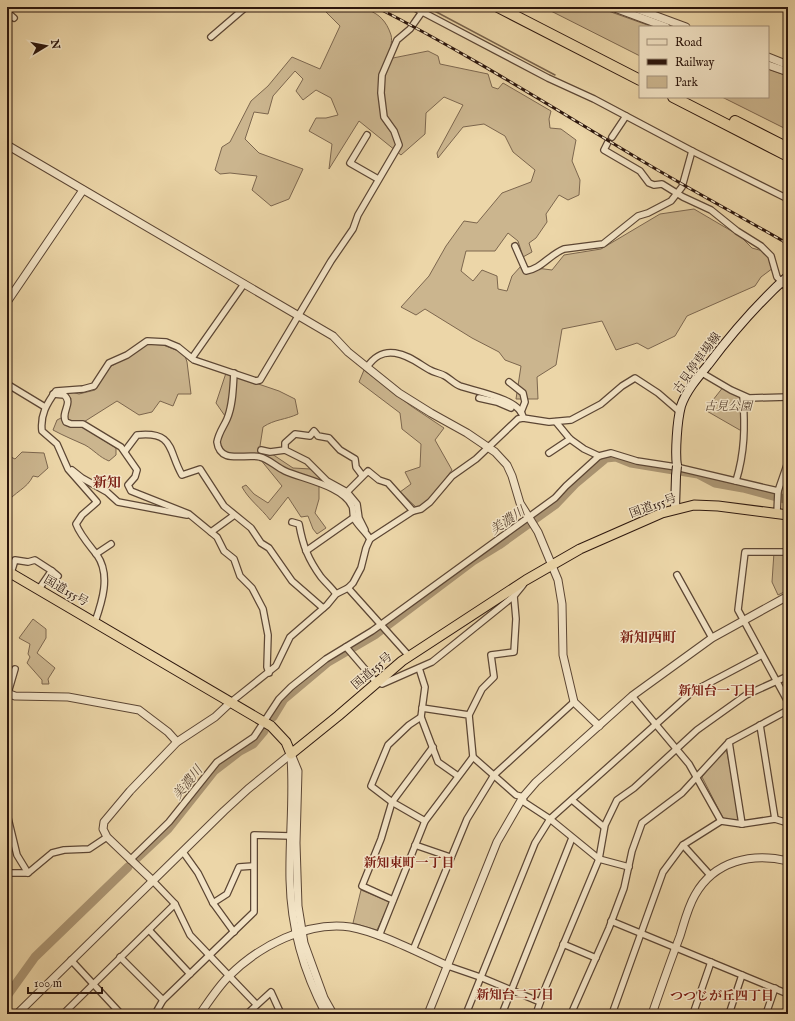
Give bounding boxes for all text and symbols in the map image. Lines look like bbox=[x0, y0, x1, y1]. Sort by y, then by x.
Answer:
north arrow bbox=[26, 26, 66, 66]
legend bbox=[639, 26, 769, 98]
text: Road bbox=[675, 35, 703, 50]
text: N bbox=[47, 38, 63, 51]
text: Railway bbox=[675, 55, 714, 70]
text: Park bbox=[675, 75, 698, 90]
street label: 古見停車場線 bbox=[670, 329, 724, 397]
park label: 古見公園 bbox=[704, 399, 754, 414]
district label: 新知 bbox=[93, 474, 121, 492]
street label: 国道155号 bbox=[627, 491, 679, 521]
water label: 美濃川 bbox=[487, 502, 531, 539]
street label: 国道155号 bbox=[41, 572, 91, 610]
district label: 新知西町 bbox=[620, 629, 677, 647]
street label: 国道155号 bbox=[349, 649, 395, 693]
district label: 新知台一丁目 bbox=[678, 683, 756, 700]
water label: 美濃川 bbox=[169, 761, 208, 804]
district label: 新知東町一丁目 bbox=[363, 855, 455, 872]
scale bar bbox=[28, 969, 102, 995]
text: 100 m bbox=[34, 976, 62, 991]
district label: 新知台二丁目 bbox=[476, 987, 554, 1004]
district label: つつじが丘四丁目 bbox=[670, 988, 774, 1005]

